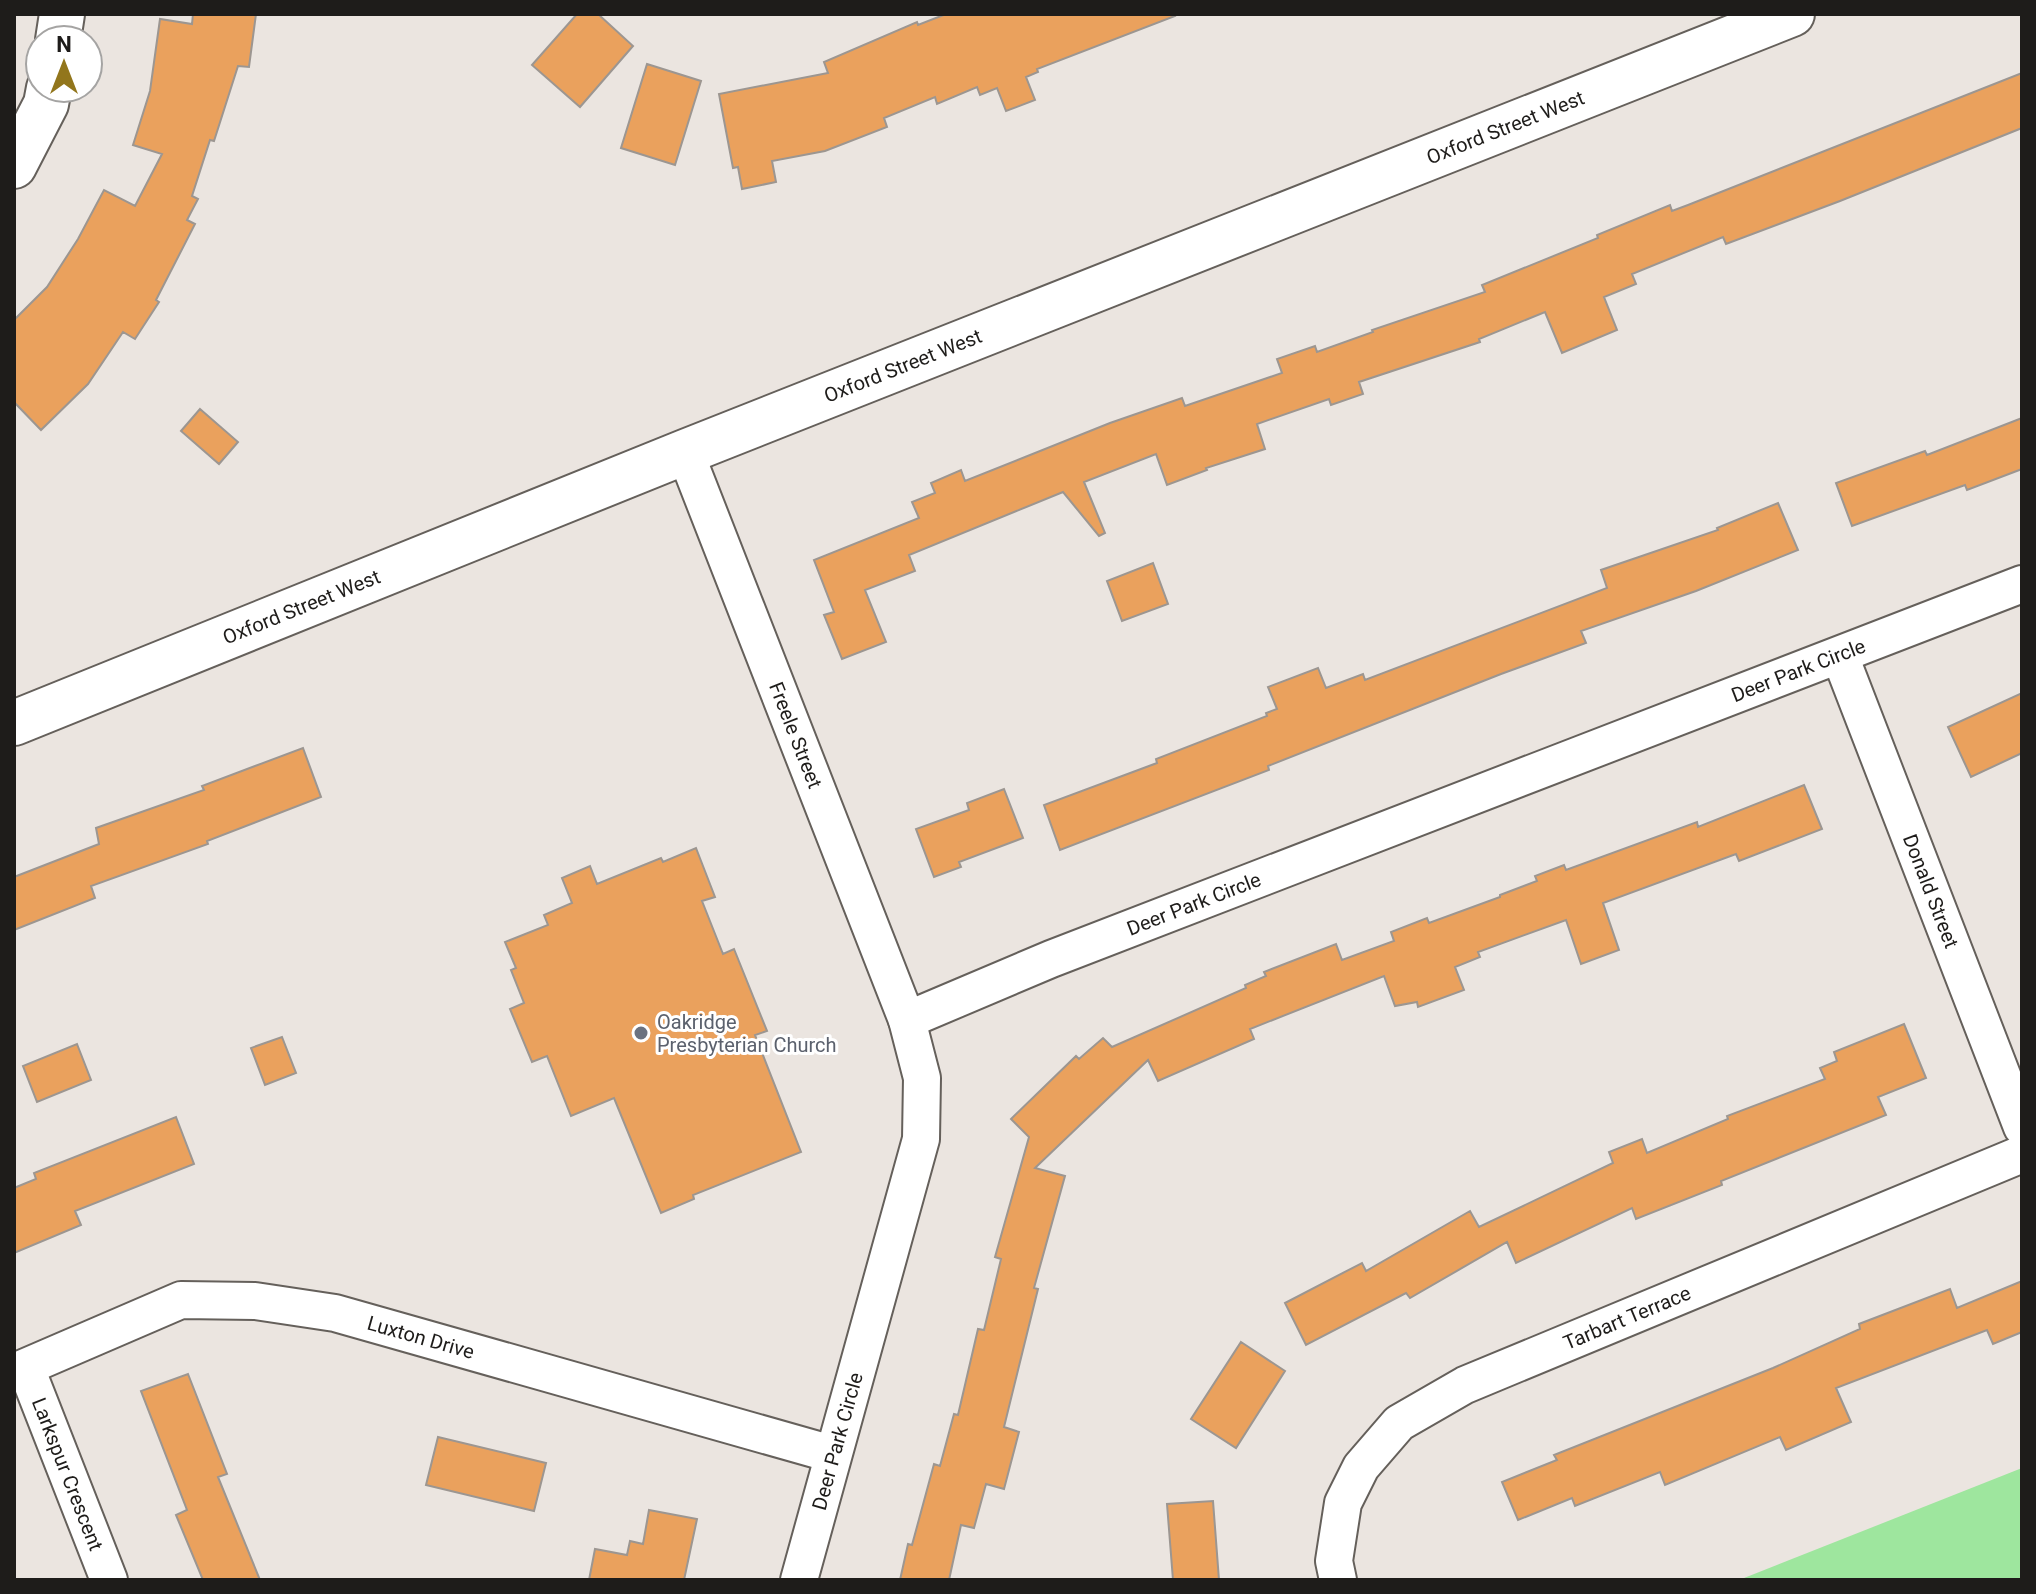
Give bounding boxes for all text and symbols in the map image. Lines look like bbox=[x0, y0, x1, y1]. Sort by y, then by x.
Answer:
north arrow bbox=[24, 24, 104, 104]
text: N bbox=[56, 32, 72, 57]
street label: Oxford Street West bbox=[1423, 85, 1588, 169]
street label: Oxford Street West bbox=[821, 324, 985, 408]
street label: Oxford Street West bbox=[219, 564, 384, 649]
street label: Deer Park Circle bbox=[1728, 634, 1869, 707]
street label: Freele Street bbox=[764, 679, 827, 792]
street label: Donald Street bbox=[1898, 831, 1964, 952]
street label: Deer Park Circle bbox=[1123, 867, 1264, 941]
place label: Oakridge Presbyterian Church bbox=[657, 1010, 837, 1057]
marker: Oakridge Presbyterian Church bbox=[632, 1024, 650, 1042]
street label: Tarbart Terrace bbox=[1560, 1281, 1694, 1355]
street label: Luxton Drive bbox=[365, 1311, 477, 1364]
street label: Deer Park Circle bbox=[807, 1370, 868, 1513]
street label: Larkspur Crescent bbox=[27, 1394, 108, 1554]

